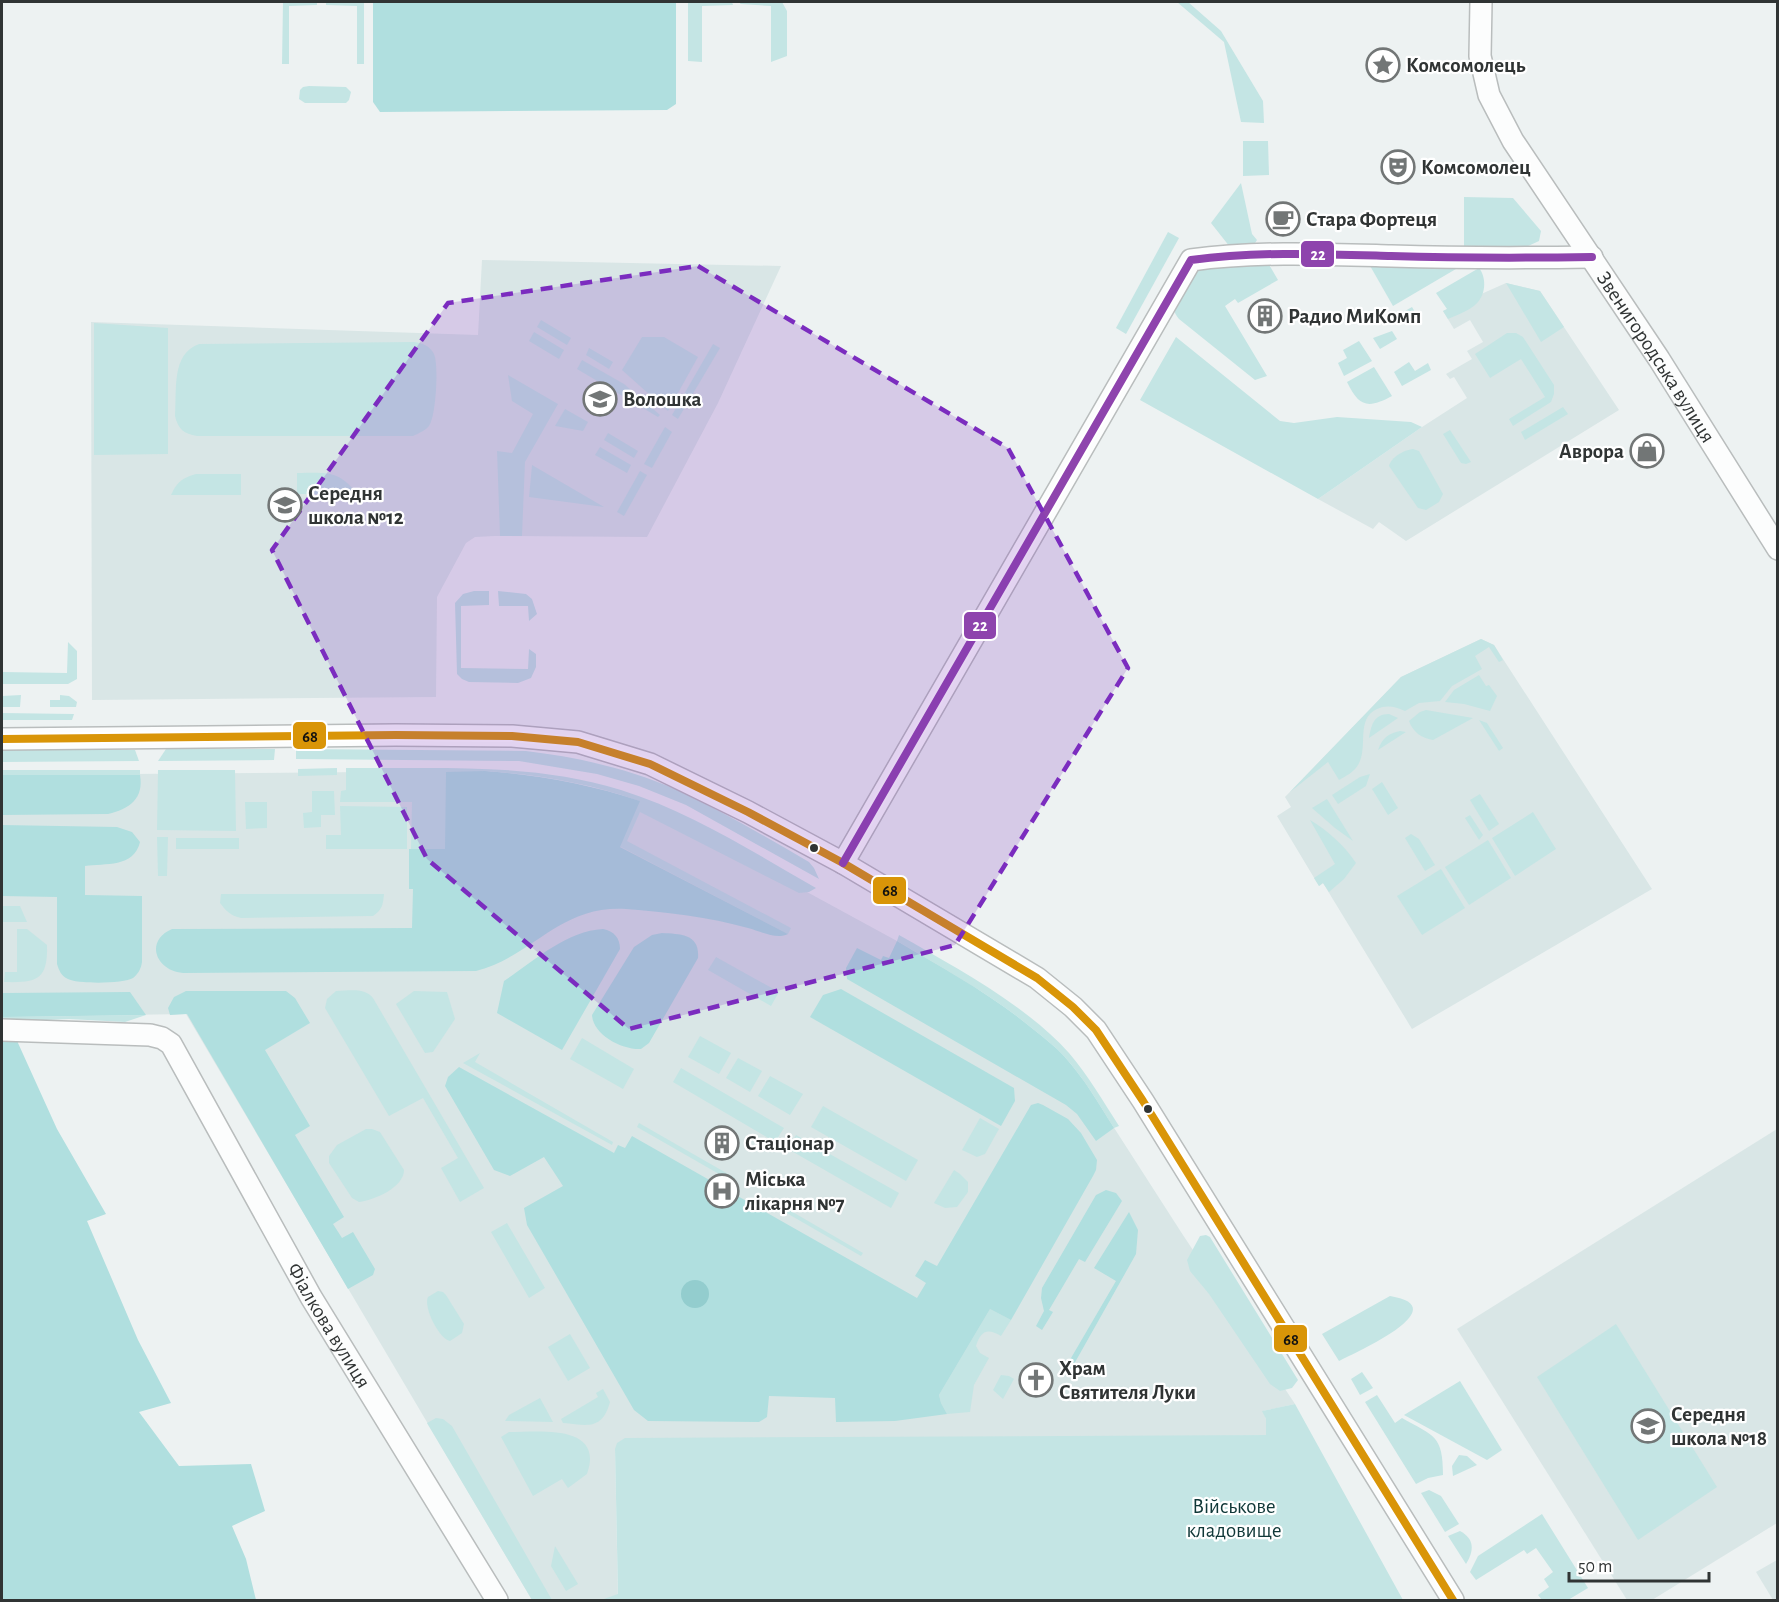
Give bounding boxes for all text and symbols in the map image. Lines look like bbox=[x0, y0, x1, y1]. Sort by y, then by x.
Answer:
place icon: Комсомолець bbox=[1365, 47, 1401, 83]
place label: Комсомолець bbox=[1406, 55, 1526, 76]
theatre icon: Комсомолец bbox=[1380, 149, 1416, 185]
place label: Комсомолец bbox=[1421, 157, 1531, 178]
cafe icon: Стара Фортеця bbox=[1265, 201, 1301, 237]
place label: Стара Фортеця bbox=[1306, 209, 1437, 230]
line badge: 22 bbox=[1300, 240, 1335, 268]
text: 22 bbox=[1310, 247, 1326, 263]
street label: Звенигородська вулиця bbox=[1593, 268, 1719, 446]
building icon: Радио МиКомп bbox=[1247, 298, 1283, 334]
place label: Радио МиКомп bbox=[1288, 306, 1421, 327]
school or university icon: Волошка bbox=[582, 381, 618, 417]
place label: Волошка bbox=[623, 389, 701, 410]
shop icon: Аврора bbox=[1629, 433, 1665, 469]
place label: Аврора bbox=[1559, 441, 1624, 462]
place label: Середня школа №12 bbox=[308, 483, 404, 528]
school or university icon: Середня школа №12 bbox=[267, 487, 303, 523]
line badge: 22 bbox=[963, 611, 997, 640]
text: 22 bbox=[972, 618, 988, 634]
line badge: 68 bbox=[292, 721, 327, 750]
text: 68 bbox=[302, 729, 318, 745]
unlabelled marker bbox=[808, 842, 820, 854]
line badge: 68 bbox=[872, 876, 907, 905]
text: 68 bbox=[882, 883, 898, 899]
unlabelled marker bbox=[1142, 1103, 1154, 1115]
building icon: Стаціонар bbox=[704, 1125, 740, 1161]
place label: Стаціонар bbox=[745, 1133, 834, 1154]
place label: Міська лікарня №7 bbox=[745, 1169, 845, 1214]
hospital icon: Міська лікарня №7 bbox=[704, 1173, 740, 1209]
street label: Фіалкова вулиця bbox=[284, 1259, 375, 1392]
line badge: 68 bbox=[1273, 1324, 1308, 1353]
text: 68 bbox=[1283, 1332, 1299, 1348]
place label: Храм Святителя Луки bbox=[1059, 1358, 1196, 1403]
church icon: Храм Святителя Луки bbox=[1018, 1362, 1054, 1398]
place label: Середня школа №18 bbox=[1671, 1404, 1767, 1449]
school or university icon: Середня школа №18 bbox=[1630, 1408, 1666, 1444]
park label: Військове кладовище bbox=[1186, 1496, 1282, 1541]
scale bar bbox=[1569, 1545, 1708, 1583]
text: 50 m bbox=[1578, 1558, 1612, 1576]

